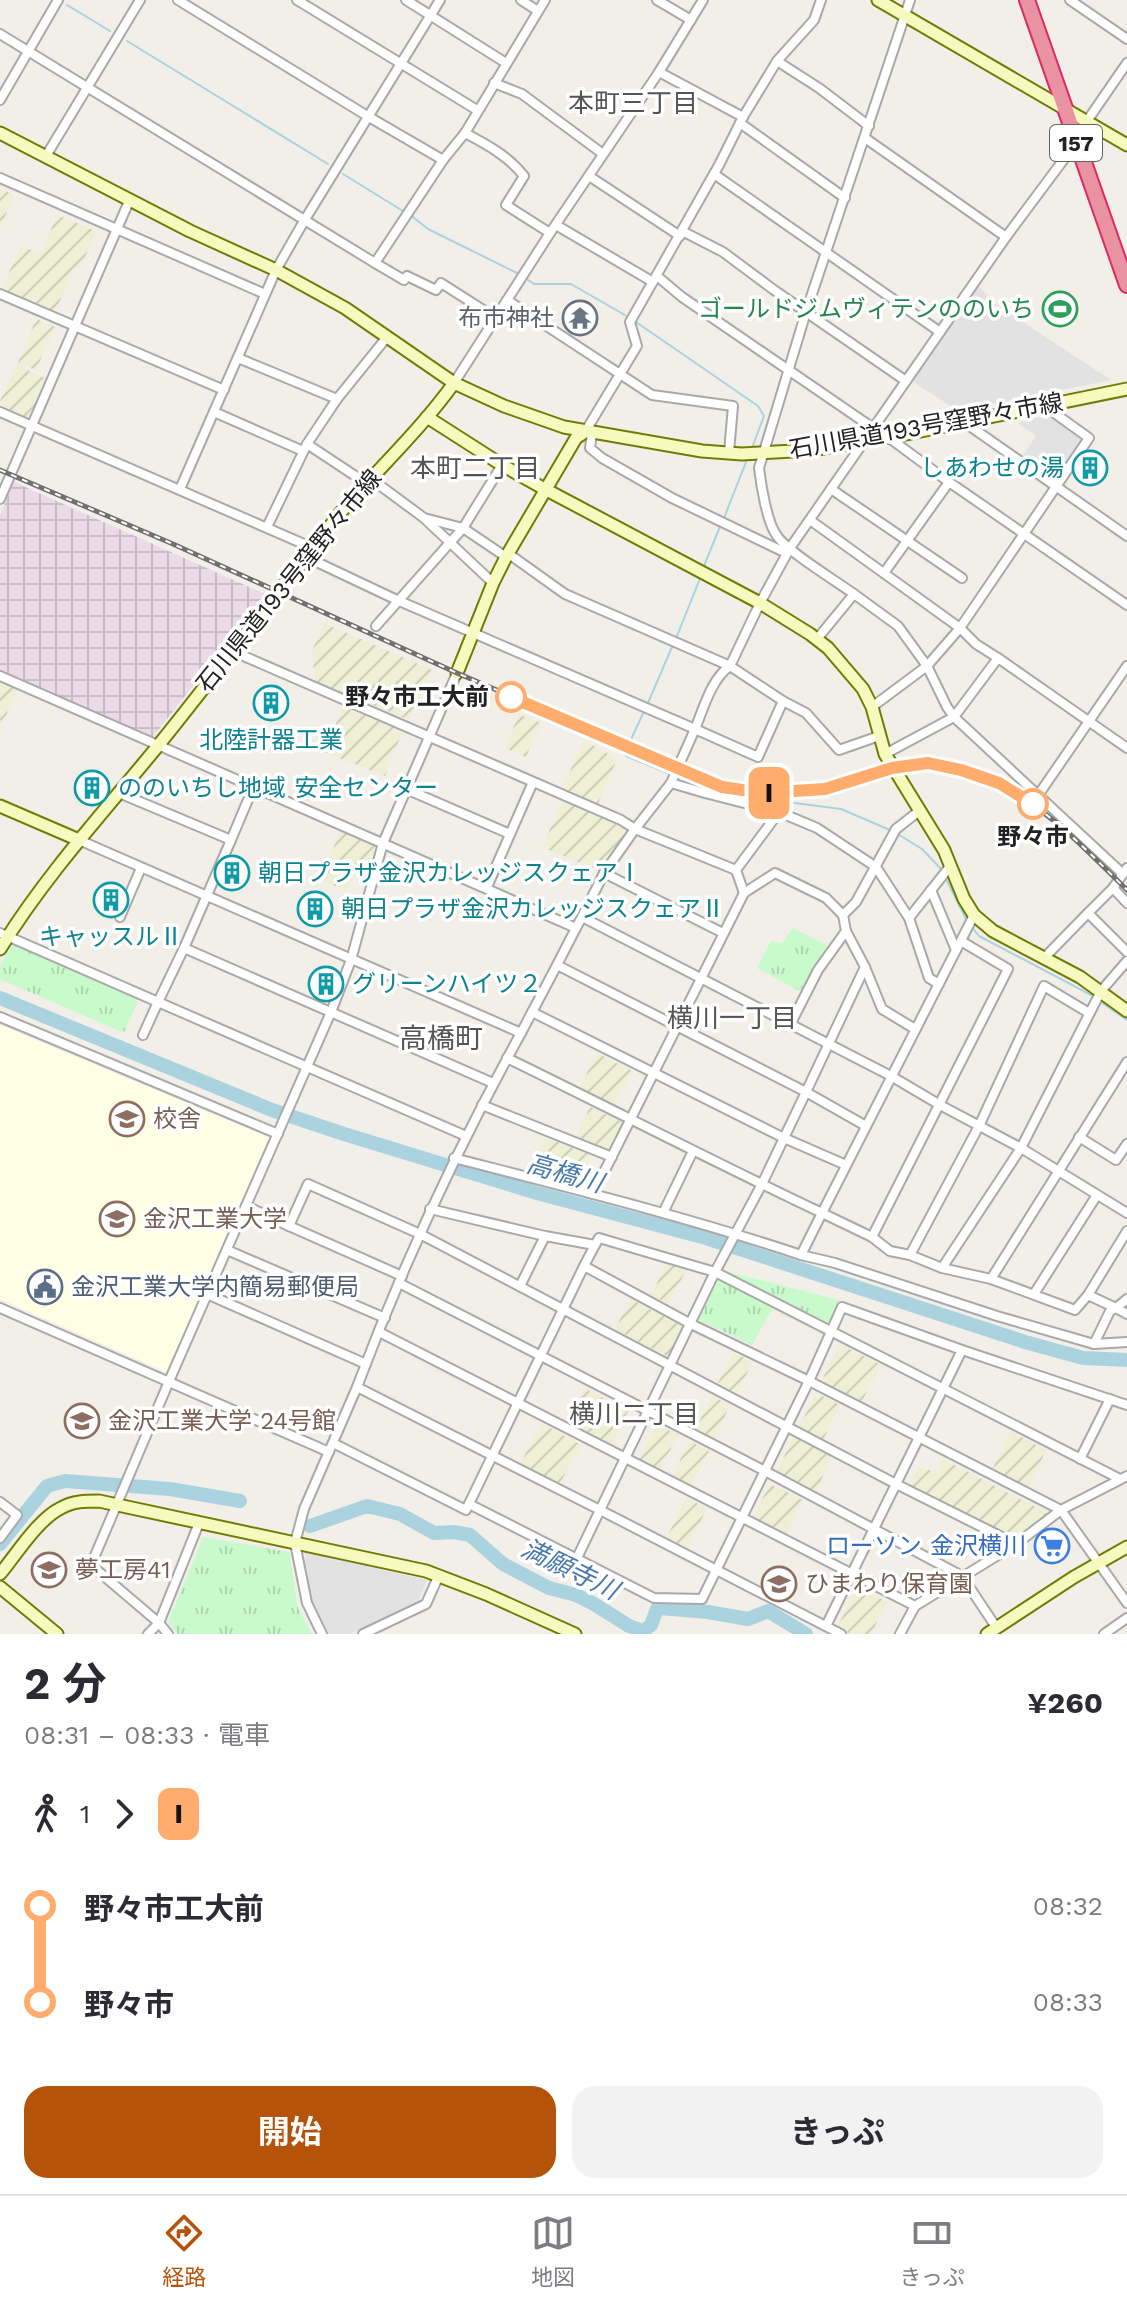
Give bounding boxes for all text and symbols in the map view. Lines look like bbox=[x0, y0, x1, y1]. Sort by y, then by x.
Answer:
district label: 本町三丁目 bbox=[568, 88, 698, 118]
road number: 157 bbox=[1050, 125, 1102, 161]
sports icon: ゴールドジムヴィテンののいち bbox=[1041, 290, 1079, 328]
place label: ゴールドジムヴィテンののいち bbox=[698, 295, 1034, 323]
temple icon: 布市神社 bbox=[561, 299, 599, 337]
place label: 布市神社 bbox=[458, 304, 554, 332]
street label: 石川県道193号窪野々市線 bbox=[787, 388, 1065, 464]
building icon: しあわせの湯 bbox=[1071, 449, 1109, 487]
district label: 本町二丁目 bbox=[410, 453, 540, 483]
place label: しあわせの湯 bbox=[920, 454, 1064, 482]
street label: 石川県道193号窪野々市線 bbox=[191, 464, 387, 698]
marker: 野々市工大前 bbox=[496, 682, 526, 712]
place label: 野々市工大前 bbox=[345, 683, 489, 711]
building icon: 北陸計器工業 bbox=[252, 684, 290, 722]
place label: 北陸計器工業 bbox=[199, 726, 343, 754]
line badge: I bbox=[743, 767, 795, 819]
building icon: ののいちし地域 安全センター bbox=[73, 769, 111, 807]
place label: ののいちし地域 安全センター bbox=[118, 774, 438, 802]
text: I bbox=[765, 776, 773, 809]
marker: 野々市 bbox=[1018, 789, 1048, 819]
place label: 野々市 bbox=[997, 823, 1069, 851]
building icon: 朝日プラザ金沢カレッジスクェアⅠ bbox=[213, 854, 251, 892]
place label: 朝日プラザ金沢カレッジスクェアⅠ bbox=[258, 859, 642, 887]
building icon: キャッスルⅡ bbox=[92, 881, 130, 919]
building icon: 朝日プラザ金沢カレッジスクェアⅡ bbox=[296, 890, 334, 928]
place label: 朝日プラザ金沢カレッジスクェアⅡ bbox=[341, 895, 725, 923]
place label: キャッスルⅡ bbox=[39, 923, 183, 951]
building icon: グリーンハイツ２ bbox=[307, 965, 345, 1003]
place label: グリーンハイツ２ bbox=[352, 970, 542, 998]
district label: 横川一丁目 bbox=[667, 1003, 797, 1033]
district label: 高橋町 bbox=[399, 1022, 483, 1055]
school or university icon: 校舎 bbox=[108, 1100, 146, 1138]
place label: 校舎 bbox=[153, 1105, 201, 1133]
water label: 高橋川 bbox=[523, 1148, 610, 1199]
school or university icon: 金沢工業大学 bbox=[98, 1200, 136, 1238]
place label: 金沢工業大学 bbox=[143, 1205, 287, 1233]
public building icon: 金沢工業大学内簡易郵便局 bbox=[26, 1268, 64, 1306]
place label: 金沢工業大学内簡易郵便局 bbox=[71, 1273, 359, 1301]
district label: 横川二丁目 bbox=[569, 1399, 699, 1429]
school or university icon: 金沢工業大学 24号館 bbox=[63, 1402, 101, 1440]
place label: 金沢工業大学 24号館 bbox=[108, 1407, 336, 1435]
supermarket icon: ローソン 金沢横川 bbox=[1033, 1527, 1071, 1565]
place label: ローソン 金沢横川 bbox=[826, 1532, 1026, 1560]
water label: 満願寺川 bbox=[517, 1533, 626, 1607]
school or university icon: 夢工房41 bbox=[30, 1551, 68, 1589]
place label: 夢工房41 bbox=[75, 1556, 171, 1584]
school or university icon: ひまわり保育園 bbox=[760, 1565, 798, 1603]
place label: ひまわり保育園 bbox=[805, 1570, 973, 1598]
text: 2 分 bbox=[24, 1658, 107, 1710]
text: ¥260 bbox=[1027, 1685, 1103, 1720]
text: 08:31 – 08:33 · 電車 bbox=[24, 1720, 270, 1750]
icon: walk bbox=[24, 1792, 68, 1836]
icon: forward bbox=[102, 1792, 146, 1836]
text: I bbox=[174, 1797, 183, 1830]
text: 1 bbox=[80, 1799, 90, 1829]
text: 野々市工大前 bbox=[84, 1891, 264, 1926]
text: 08:32 bbox=[1033, 1891, 1103, 1921]
text: 野々市 bbox=[84, 1987, 174, 2022]
text: 08:33 bbox=[1033, 1987, 1103, 2017]
button: 開始 bbox=[24, 2086, 556, 2178]
button: きっぷ bbox=[572, 2086, 1103, 2178]
tab: 経路 bbox=[162, 2211, 206, 2291]
tab: 地図 bbox=[531, 2211, 575, 2291]
tab: きっぷ bbox=[900, 2211, 965, 2291]

